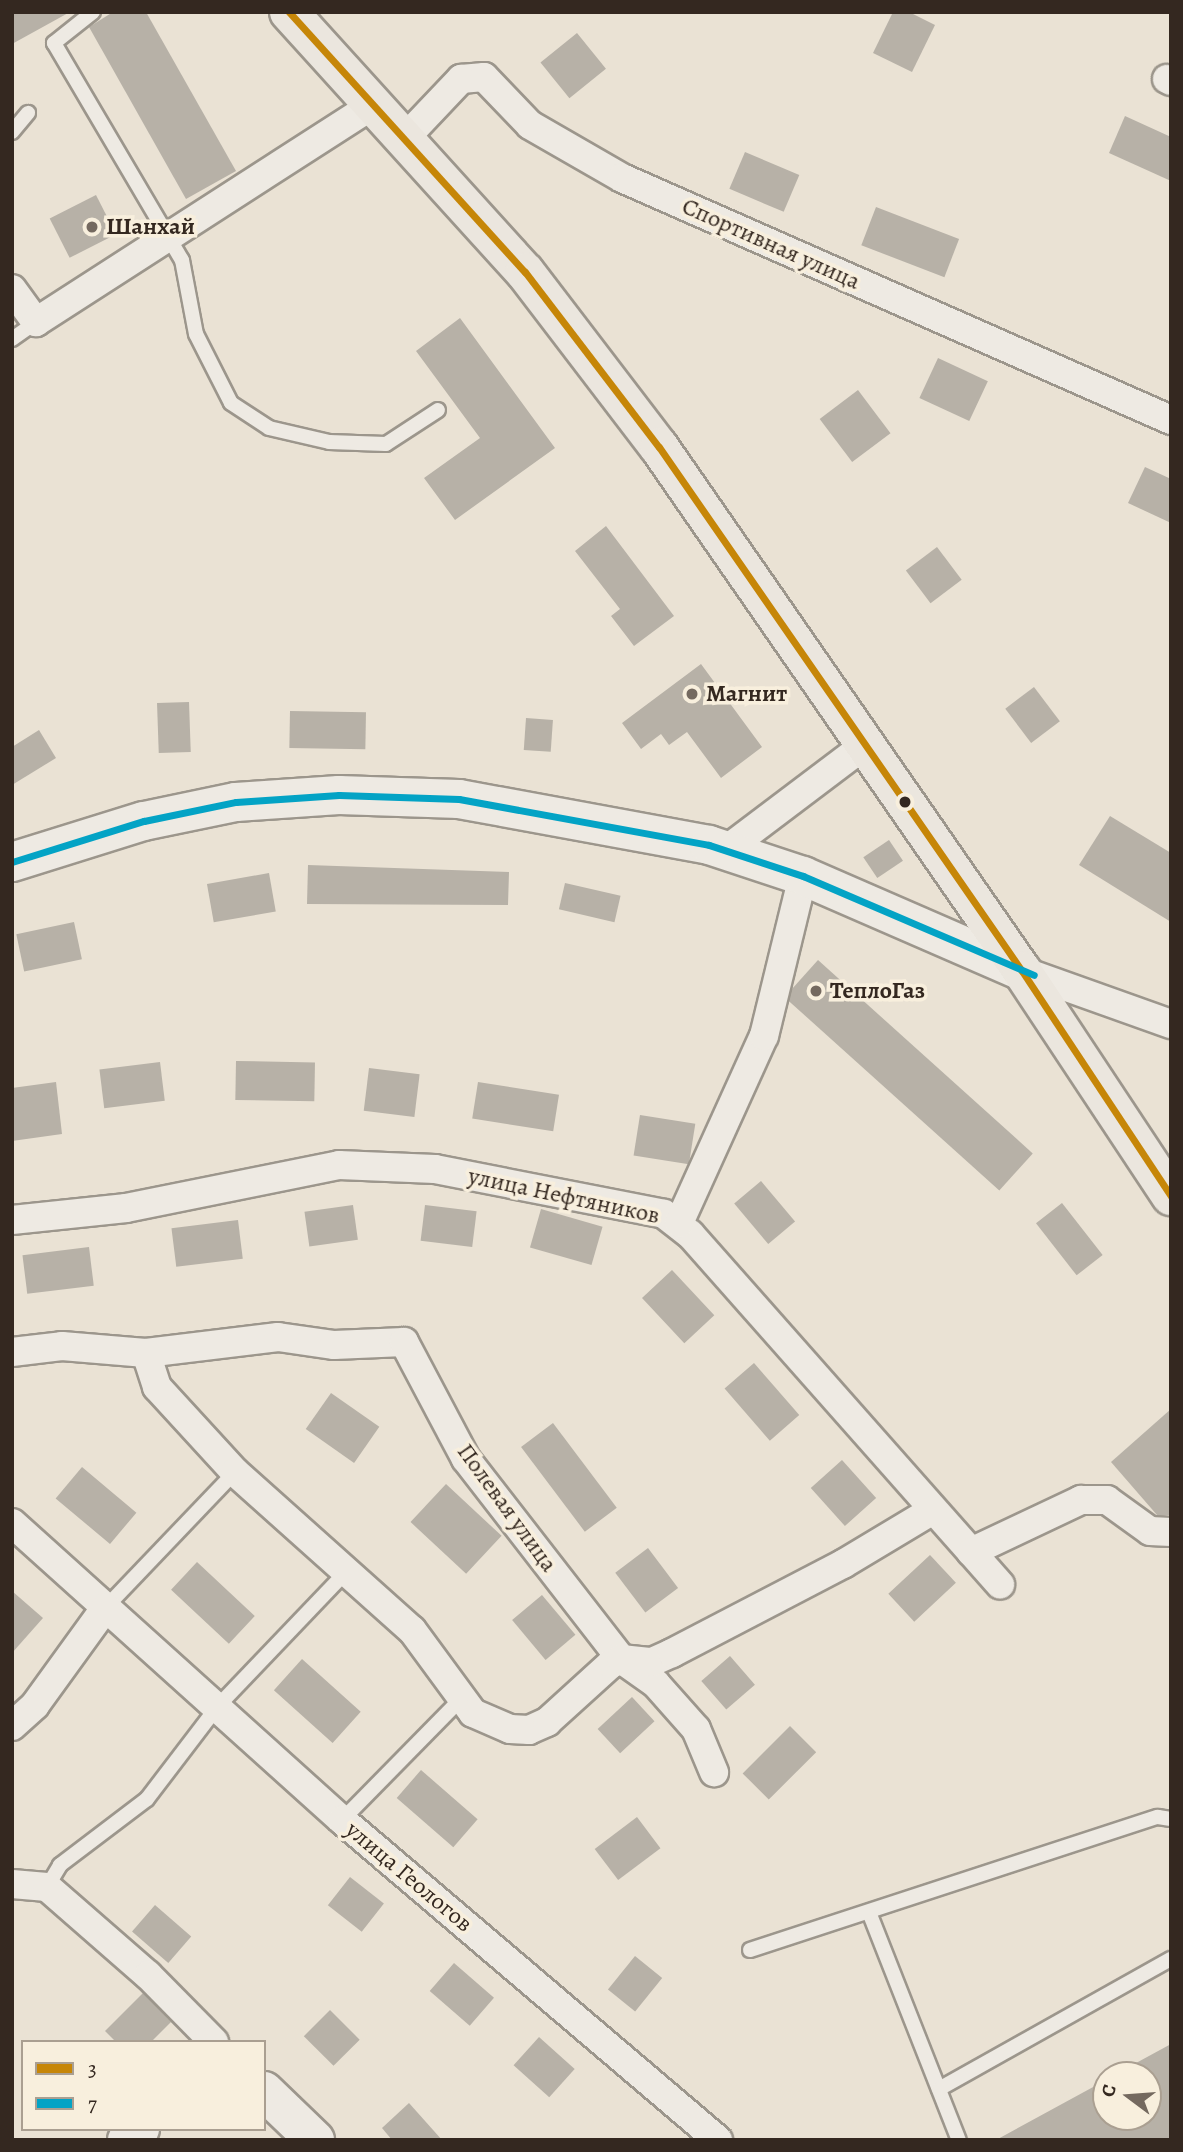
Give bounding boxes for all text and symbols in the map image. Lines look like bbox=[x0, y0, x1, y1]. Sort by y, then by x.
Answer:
street label: Спортивная улица bbox=[678, 192, 864, 296]
place label: Шанхай bbox=[106, 213, 195, 241]
marker: Шанхай bbox=[84, 219, 100, 235]
place label: Магнит bbox=[706, 680, 787, 708]
marker: Магнит bbox=[684, 686, 700, 702]
unlabelled marker bbox=[898, 795, 912, 809]
place label: ТеплоГаз bbox=[830, 977, 925, 1005]
marker: ТеплоГаз bbox=[808, 983, 824, 999]
street label: улица Нефтяников bbox=[466, 1162, 662, 1230]
street label: Полевая улица bbox=[451, 1438, 563, 1578]
street label: улица Геологов bbox=[340, 1816, 478, 1938]
legend bbox=[21, 2040, 266, 2131]
text: 3 bbox=[88, 2055, 97, 2083]
north arrow bbox=[1092, 2061, 1162, 2131]
text: С bbox=[1095, 2082, 1123, 2100]
text: 7 bbox=[88, 2090, 97, 2118]

